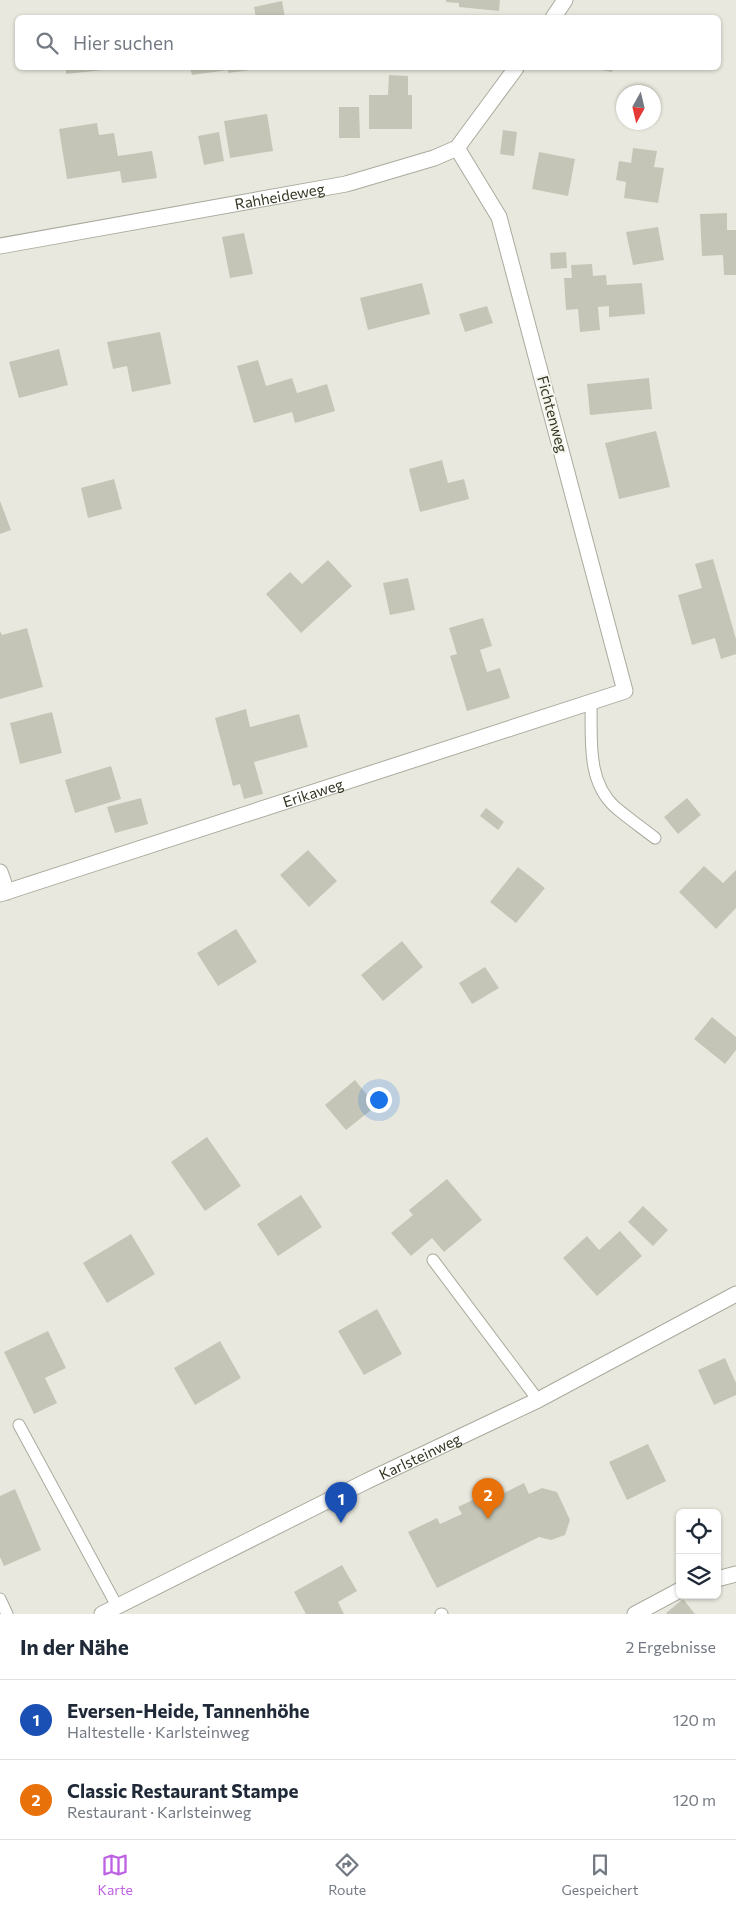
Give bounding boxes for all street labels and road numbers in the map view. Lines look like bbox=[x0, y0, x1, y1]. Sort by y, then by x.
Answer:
street label: Rahheideweg bbox=[233, 179, 326, 213]
street label: Fichtenweg bbox=[534, 374, 572, 454]
street label: Erikaweg bbox=[280, 774, 345, 811]
street label: Karlsteinweg bbox=[376, 1429, 464, 1483]

